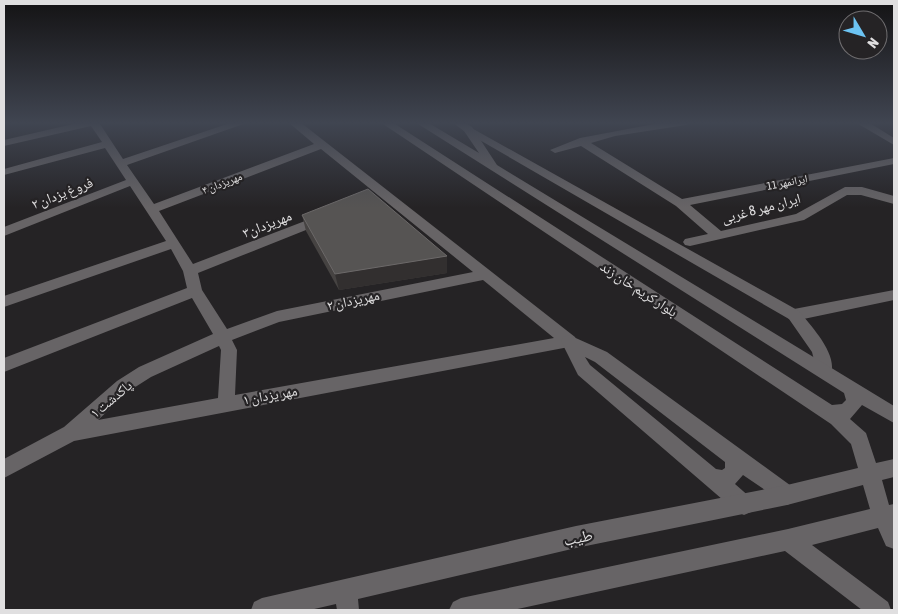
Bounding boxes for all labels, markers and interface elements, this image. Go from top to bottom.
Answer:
north arrow [838,10,888,60]
text: N [864,35,882,51]
street label: مهریزدان ۴ [200,170,244,197]
street label: ایرانمهر 11 [765,172,809,192]
street label: فروغ یزدان ۲ [29,174,96,214]
street label: ایران مهر 8 غربی [720,190,803,227]
street label: مهریزدان۳ [240,207,294,242]
street label: بلوار کریم خان زند [596,258,681,322]
street label: مهریزدان ۲ [325,287,381,314]
street label: پاکدشت ۱ [87,377,136,422]
street label: مهر یزدان ۱ [241,382,299,409]
street label: طیب [562,525,594,549]

